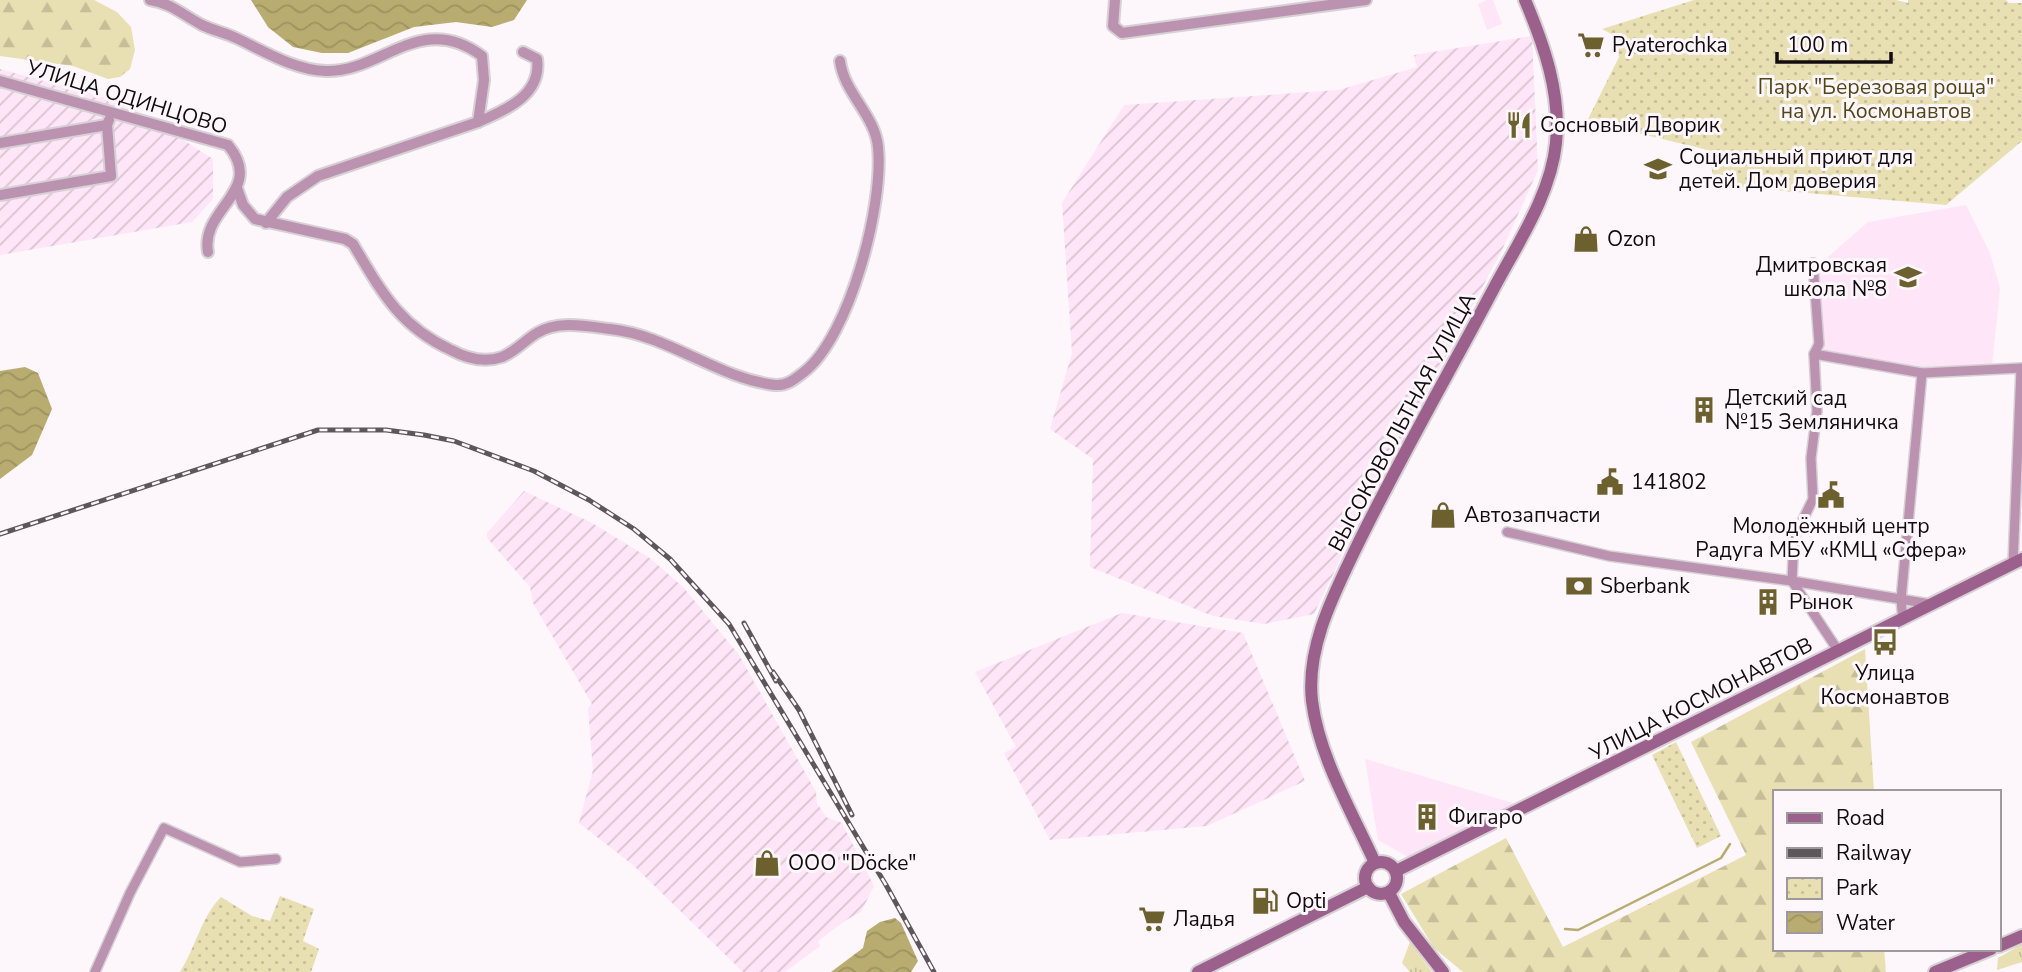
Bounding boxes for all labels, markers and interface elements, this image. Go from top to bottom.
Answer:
scale bar [1777,21,1891,65]
supermarket icon: Pyaterochka [1576,30,1606,60]
place label: Pyaterochka [1612,31,1728,59]
text: 100 m [1787,31,1848,59]
street label: УЛИЦА ОДИНЦОВО [22,53,231,141]
park label: Парк "Березовая роща" на ул. Космонавтов [1758,73,1994,125]
restaurant icon: Сосновый Дворик [1504,110,1534,140]
place label: Сосновый Дворик [1540,111,1721,139]
place label: Социальный приют для детей. Дом доверия [1679,143,1913,195]
school or university icon: Социальный приют для детей. Дом доверия [1643,154,1673,184]
shop icon: Ozon [1571,224,1601,254]
place label: Ozon [1607,225,1656,253]
place label: Дмитровская школа №8 [1756,251,1887,303]
school or university icon: Дмитровская школа №8 [1893,262,1923,292]
street label: ВЫСОКОВОЛЬТНАЯ УЛИЦА [1322,288,1482,556]
place label: Детский сад №15 Земляничка [1725,384,1899,436]
building icon: Детский сад №15 Земляничка [1689,395,1719,425]
public building icon: 141802 [1595,467,1625,497]
place label: 141802 [1631,468,1707,496]
public building icon: Молодёжный центр Радуга МБУ «КМЦ «Сфера» [1816,480,1846,510]
shop icon: Автозапчасти [1428,500,1458,530]
place label: Автозапчасти [1464,501,1601,529]
place label: Молодёжный центр Радуга МБУ «КМЦ «Сфера» [1695,512,1967,564]
bank icon: Sberbank [1564,571,1594,601]
place label: Sberbank [1600,572,1690,600]
building icon: Рынок [1753,587,1783,617]
place label: Рынок [1789,588,1854,616]
bus stop icon: Улица Космонавтов [1870,627,1900,657]
street label: УЛИЦА КОСМОНАВТОВ [1584,630,1817,768]
place label: Улица Космонавтов [1821,659,1949,711]
legend [1773,790,2001,951]
building icon: Фигаро [1412,802,1442,832]
place label: Фигаро [1448,803,1523,831]
text: Road [1836,804,1885,832]
text: Railway [1836,839,1911,867]
shop icon: ООО "Döcke" [752,848,782,878]
place label: ООО "Döcke" [788,849,917,877]
text: Park [1836,874,1878,902]
fuel station icon: Opti [1250,886,1280,916]
place label: Opti [1286,887,1326,915]
supermarket icon: Ладья [1137,904,1167,934]
place label: Ладья [1173,905,1235,933]
text: Water [1836,909,1895,937]

